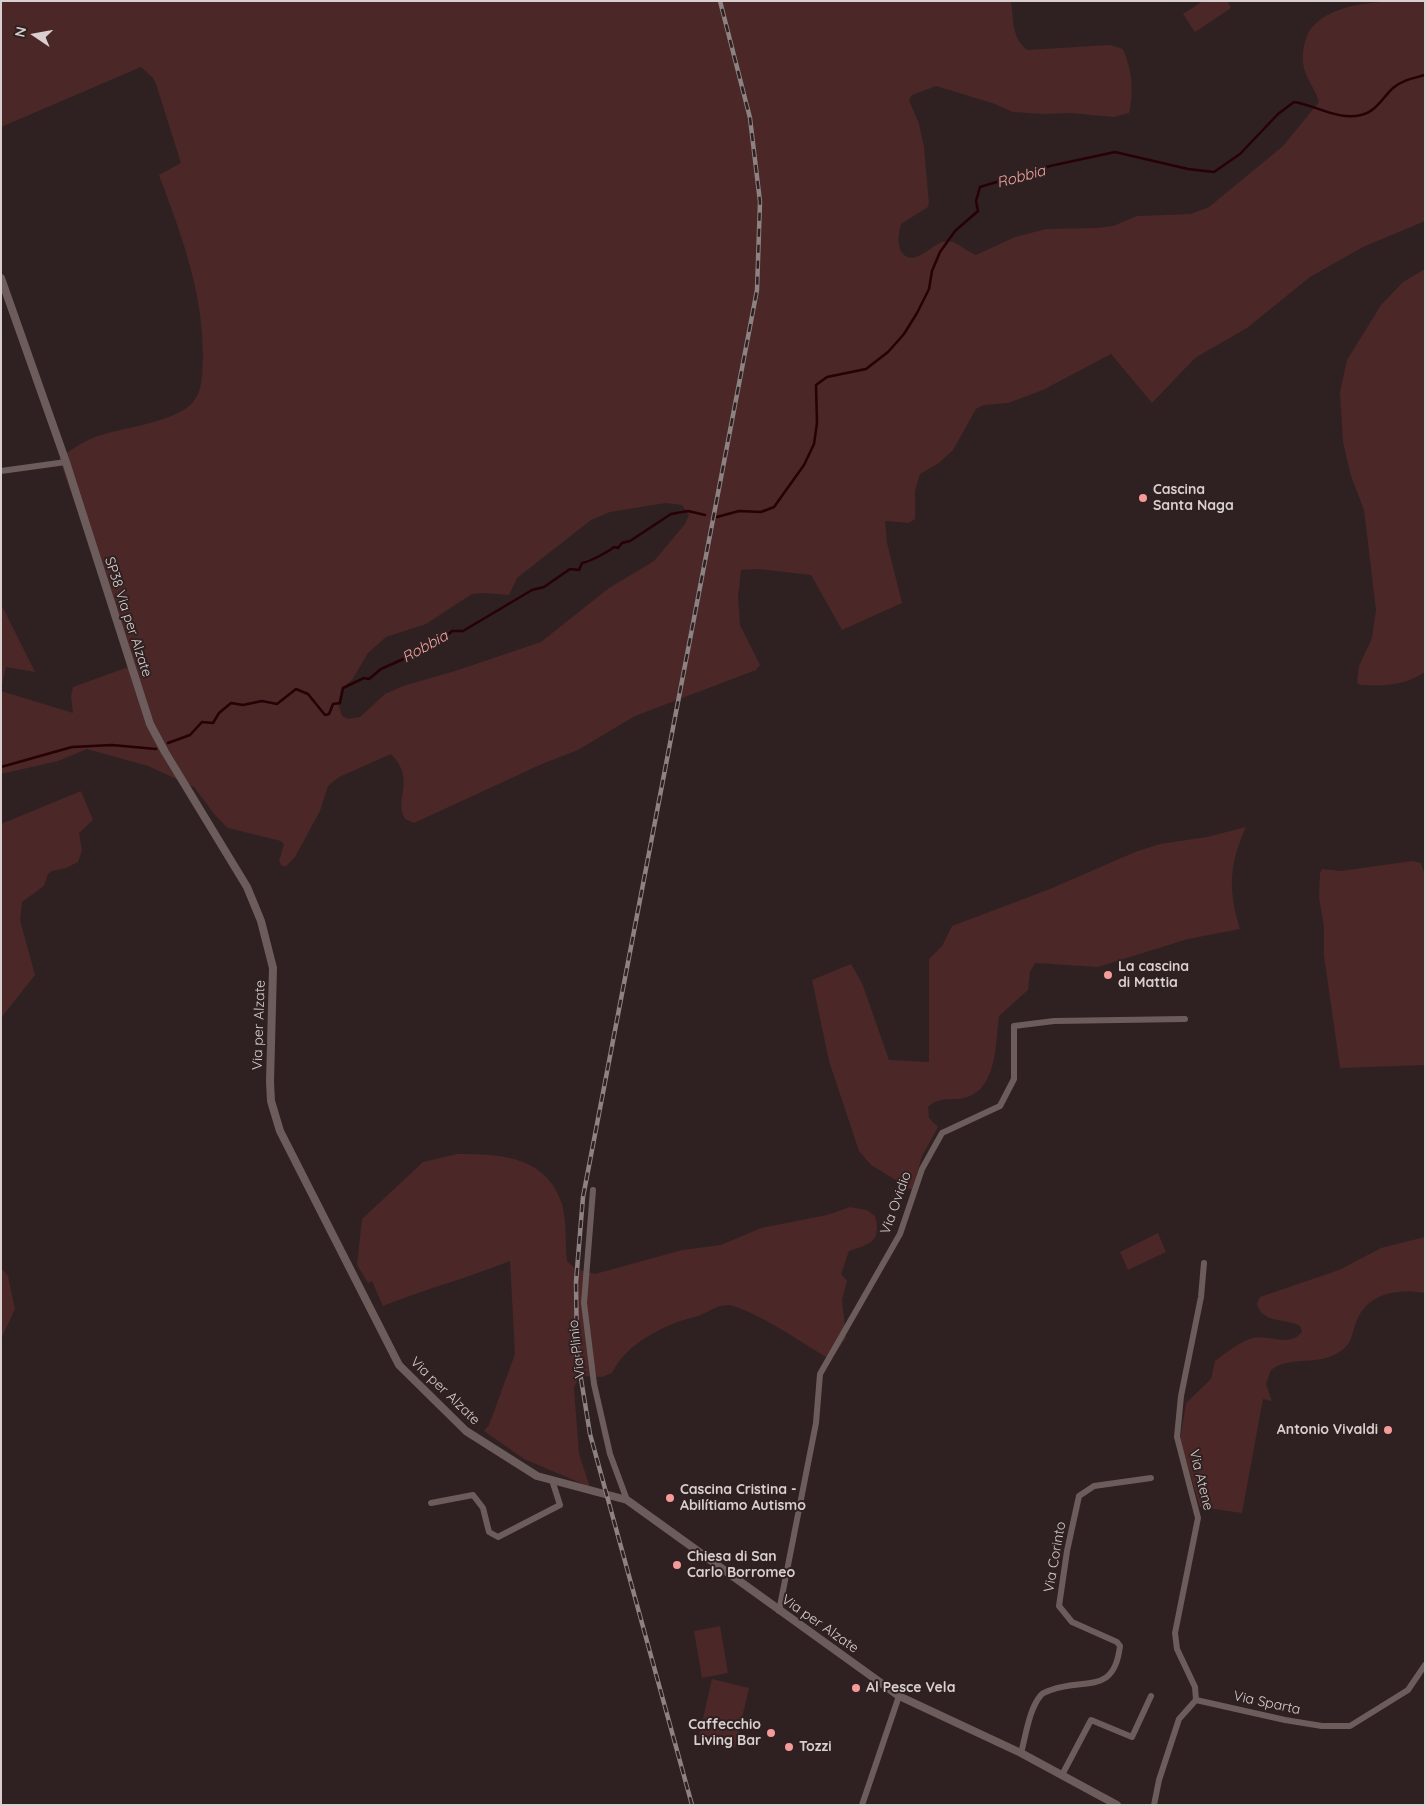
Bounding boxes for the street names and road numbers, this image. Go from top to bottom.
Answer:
street label: SP38 Via per Alzate [101,555,155,679]
street label: Via per Alzate [249,980,269,1070]
street label: Via Ovidio [877,1169,915,1237]
street label: Via Plinio [565,1319,589,1379]
street label: Via per Alzate [407,1354,483,1428]
street label: Via Atene [1185,1448,1217,1512]
street label: Via Corinto [1040,1520,1070,1594]
street label: Via per Alzate [778,1591,862,1657]
street label: Via Sparta [1232,1688,1302,1718]

